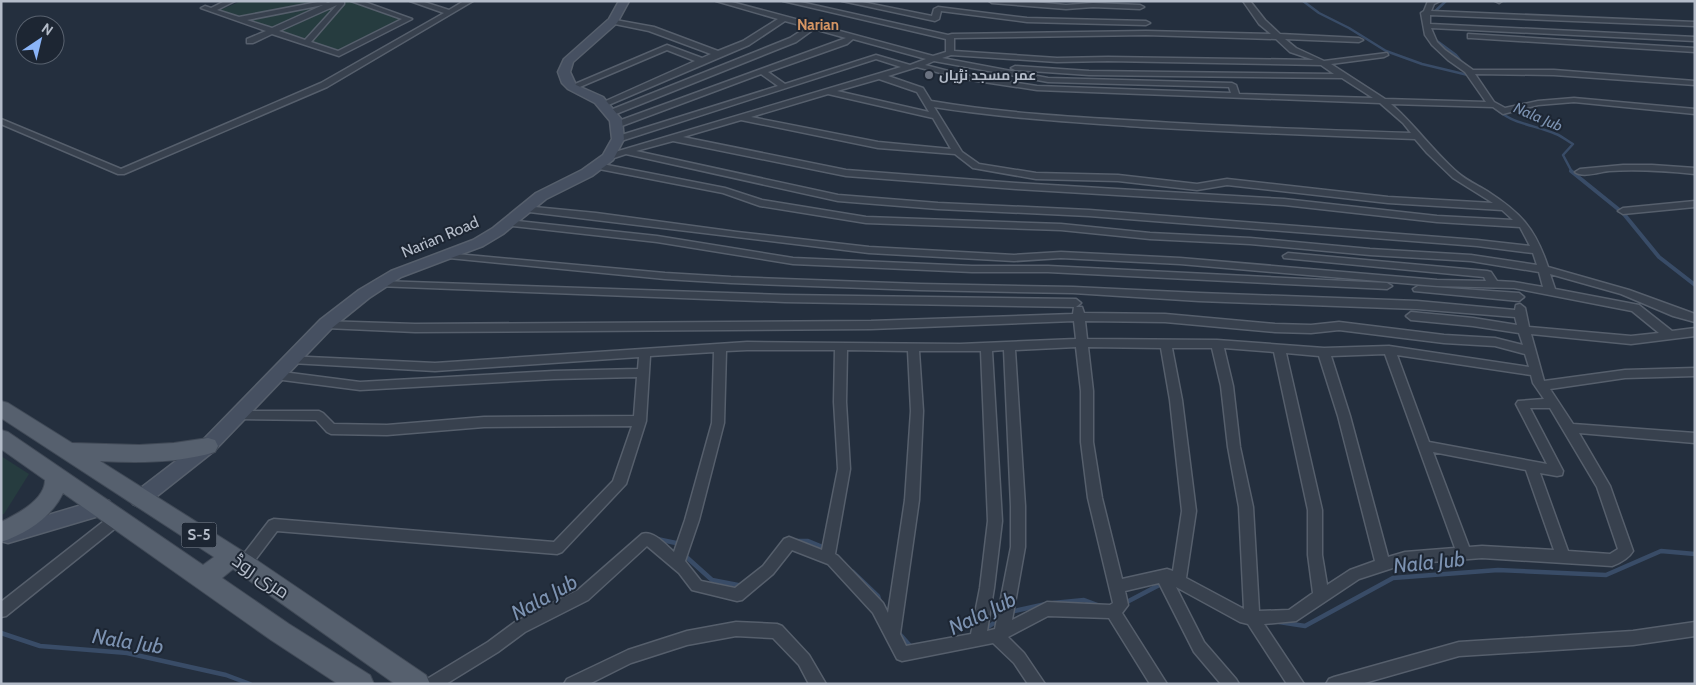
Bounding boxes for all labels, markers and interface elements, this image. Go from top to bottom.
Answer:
north arrow [15,15,65,65]
district label: Narian [797,16,839,34]
text: N [38,19,57,40]
place label: عمر مسجد نڑیاں [939,66,1036,84]
marker: عمر مسجد نڑیاں [923,69,935,81]
water label: Nala Jub [1511,99,1565,135]
street label: Narian Road [398,212,482,262]
road number: S-5 [182,522,216,548]
water label: Nala Jub [1392,546,1466,578]
street label: مری روڈ [228,549,294,603]
water label: Nala Jub [506,569,582,625]
water label: Nala Jub [944,586,1020,640]
water label: Nala Jub [91,623,166,659]

